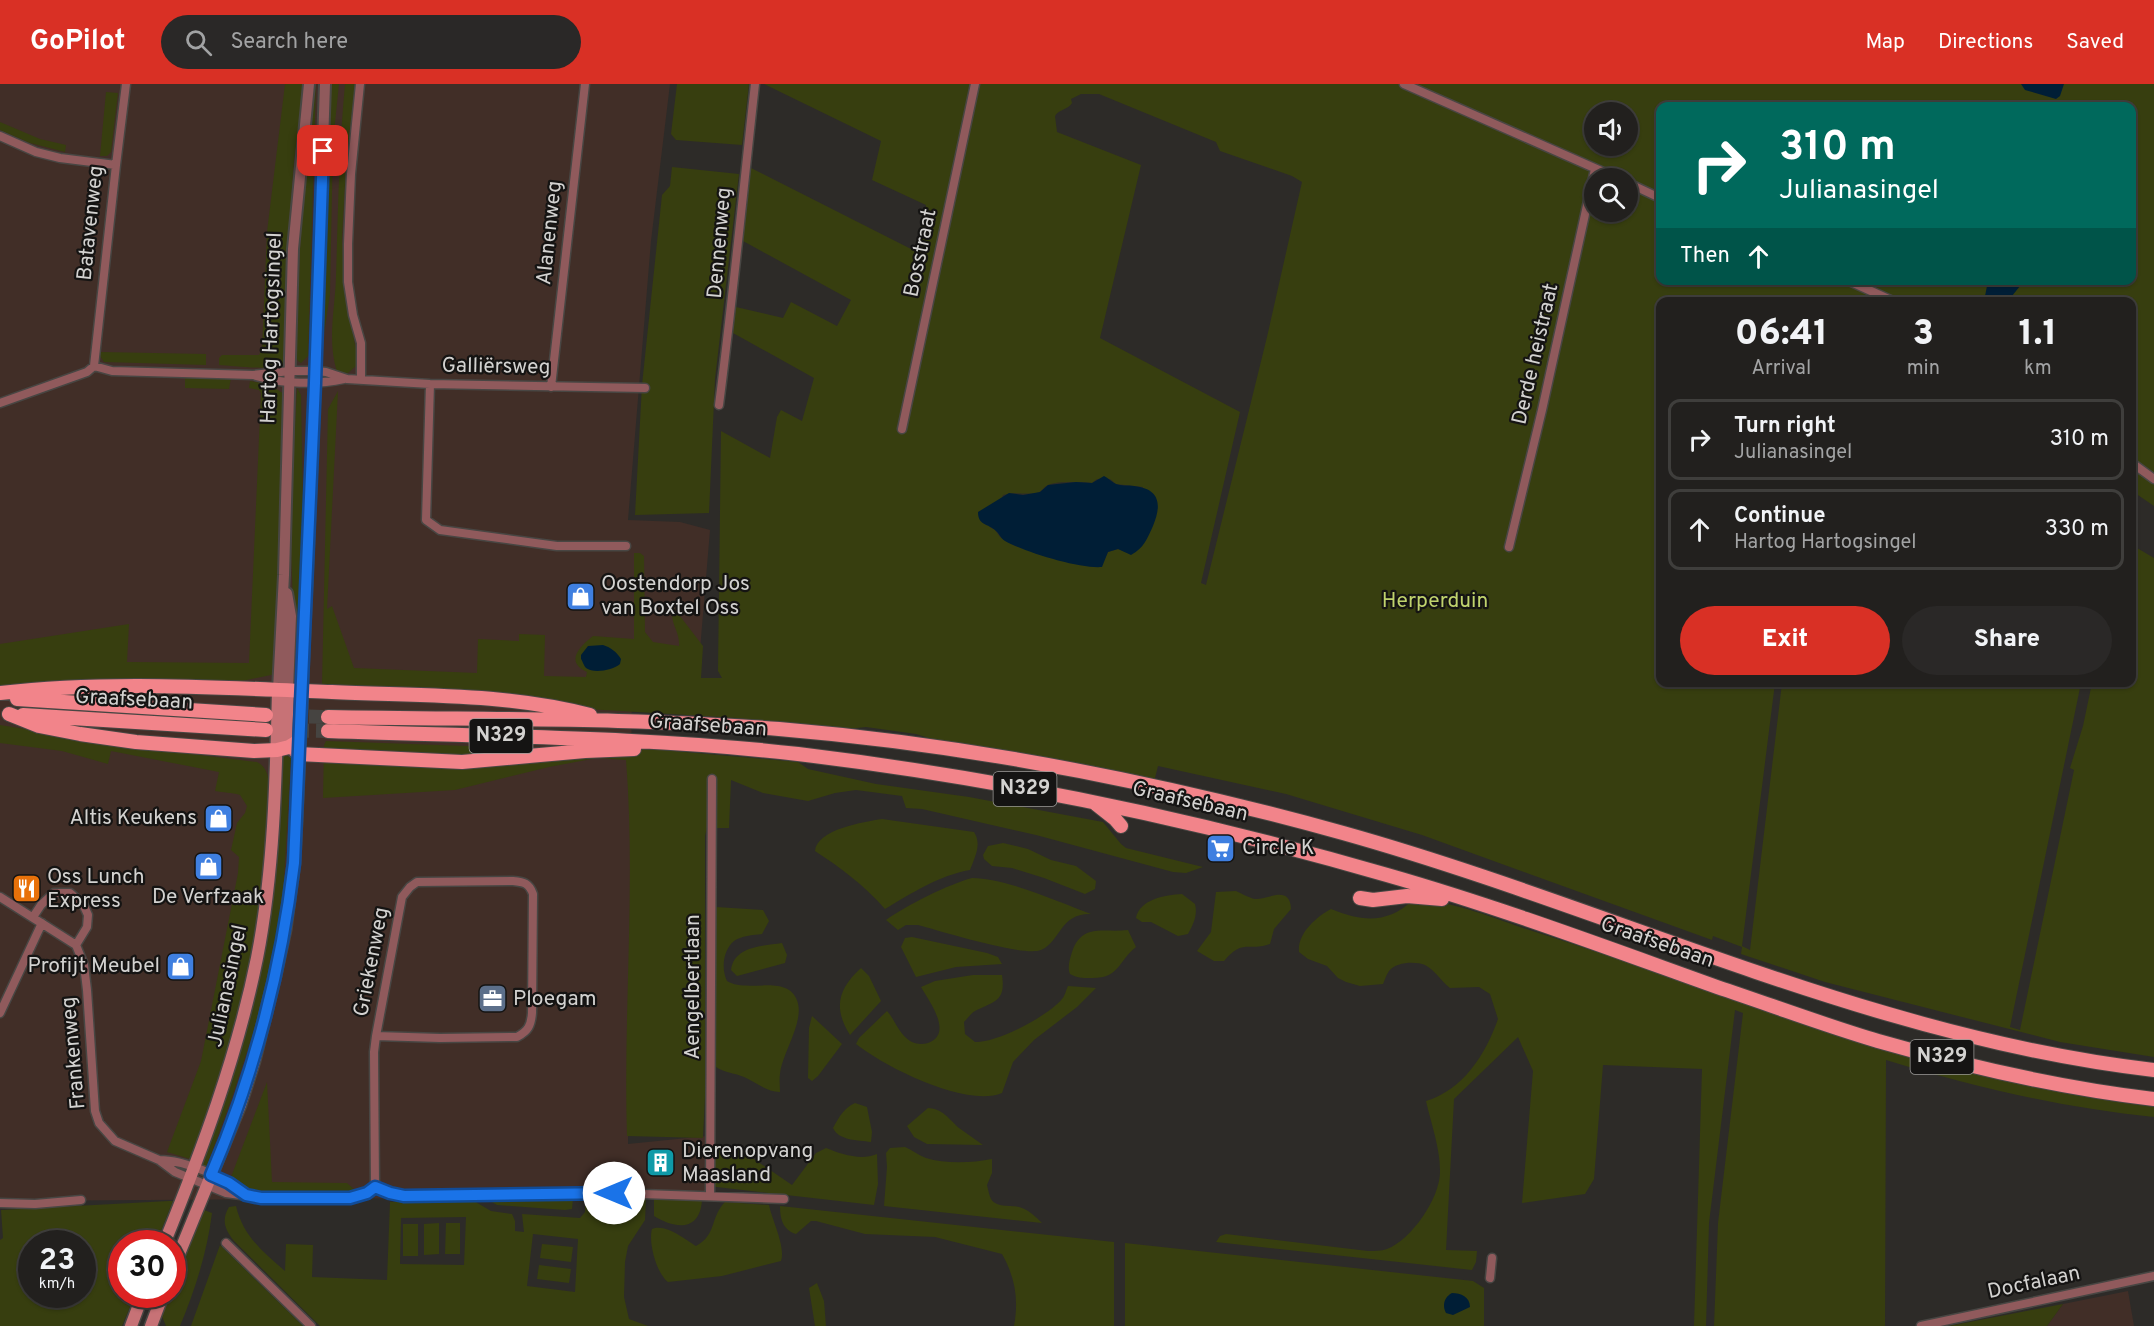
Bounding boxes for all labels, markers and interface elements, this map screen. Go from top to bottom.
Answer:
search box [161,15,581,69]
text: GoPilot [30,24,125,60]
icon: search [182,26,215,59]
text: Search here [230,29,348,56]
text: Map [1865,29,1905,56]
text: Directions [1938,29,2033,56]
text: Saved [2066,29,2124,56]
map controls [1584,102,1638,222]
button: sound [1584,102,1638,156]
text: 310 m [1779,122,1896,175]
pin [297,125,348,176]
icon: right [1680,126,1758,204]
icon: arrive [306,134,339,167]
street label: Batavenweg [72,164,110,282]
button: search [1584,168,1638,222]
text: Julianasingel [1779,174,1939,208]
street label: Alanenweg [531,180,569,286]
street label: Dennenweg [702,186,738,300]
street label: Bosstraat [898,206,944,300]
street label: Hartog Hartogsingel [255,232,289,424]
icon: ahead [1742,240,1775,273]
text: Then [1680,243,1730,270]
street label: Derde heistraat [1507,281,1565,427]
text: 06:41 [1735,312,1828,358]
text: 3 [1912,312,1934,358]
text: 1.1 [2019,312,2057,358]
street label: Galliërsweg [441,353,551,381]
text: Arrival [1752,356,1811,382]
text: min [1907,356,1940,382]
text: km [2024,356,2052,382]
text: Turn right [1734,413,1836,440]
icon: right [1683,423,1716,456]
text: 310 m [2050,426,2109,453]
text: Julianasingel [1734,440,1852,466]
text: Continue [1734,503,1825,530]
icon: ahead [1683,513,1716,546]
text: 330 m [2045,516,2109,543]
text: Hartog Hartogsingel [1734,530,1917,556]
place label: Oostendorp Jos van Boxtel Oss [601,571,750,622]
shop icon: Oostendorp Jos van Boxtel Oss [564,580,596,612]
park label: Herperduin [1382,588,1488,615]
button: Exit [1680,606,1890,675]
button: Share [1902,606,2112,675]
street label: Graafsebaan [74,683,194,717]
street label: Graafsebaan [648,708,768,744]
road number: N329 [470,719,532,753]
road number: N329 [994,772,1056,806]
street label: Graafsebaan [1129,776,1251,828]
shop icon: Altis Keukens [202,802,234,834]
place label: Altis Keukens [69,805,197,832]
supermarket icon: Circle K [1205,832,1237,864]
place label: Circle K [1242,835,1315,862]
shop icon: De Verfzaak [192,850,224,882]
place label: Oss Lunch Express [47,864,145,915]
restaurant icon: Oss Lunch Express [10,873,42,905]
place label: De Verfzaak [152,884,264,911]
street label: Griekenweg [348,905,396,1019]
street label: Graafsebaan [1597,911,1717,975]
street label: Aengelbertlaan [680,914,707,1060]
street label: Julianasingel [202,922,254,1050]
shop icon: Profijt Meubel [165,950,197,982]
place label: Profijt Meubel [27,953,160,980]
office icon: Ploegam [476,983,508,1015]
place label: Ploegam [513,986,597,1013]
street label: Frankenweg [56,995,92,1111]
road number: N329 [1910,1040,1974,1074]
place label: Dierenopvang Maasland [682,1138,813,1189]
building icon: Dierenopvang Maasland [645,1147,677,1179]
position arrow [582,1161,646,1225]
speed limit sign: 30 [108,1230,186,1308]
text: 23 [39,1243,75,1280]
street label: Docfalaan [1985,1260,2083,1306]
text: km/h [39,1275,75,1294]

